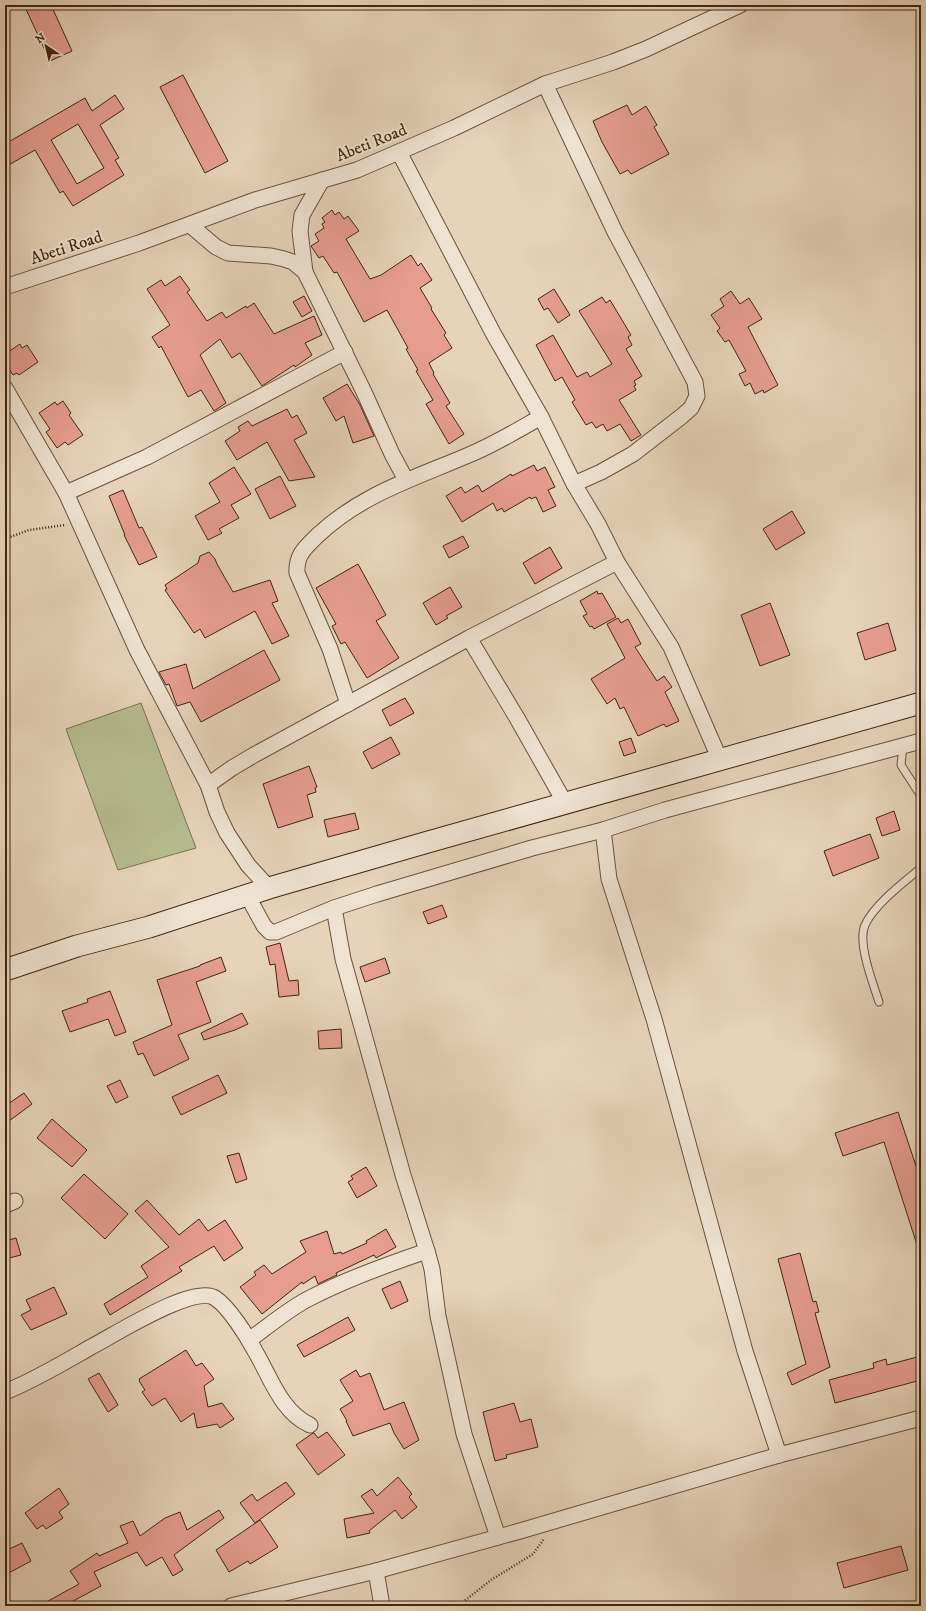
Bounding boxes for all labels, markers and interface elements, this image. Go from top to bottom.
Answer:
north arrow [26,26,66,66]
text: N [33,30,49,47]
street label: Abeti Road [333,119,411,167]
street label: Abeti Road [27,226,106,270]

